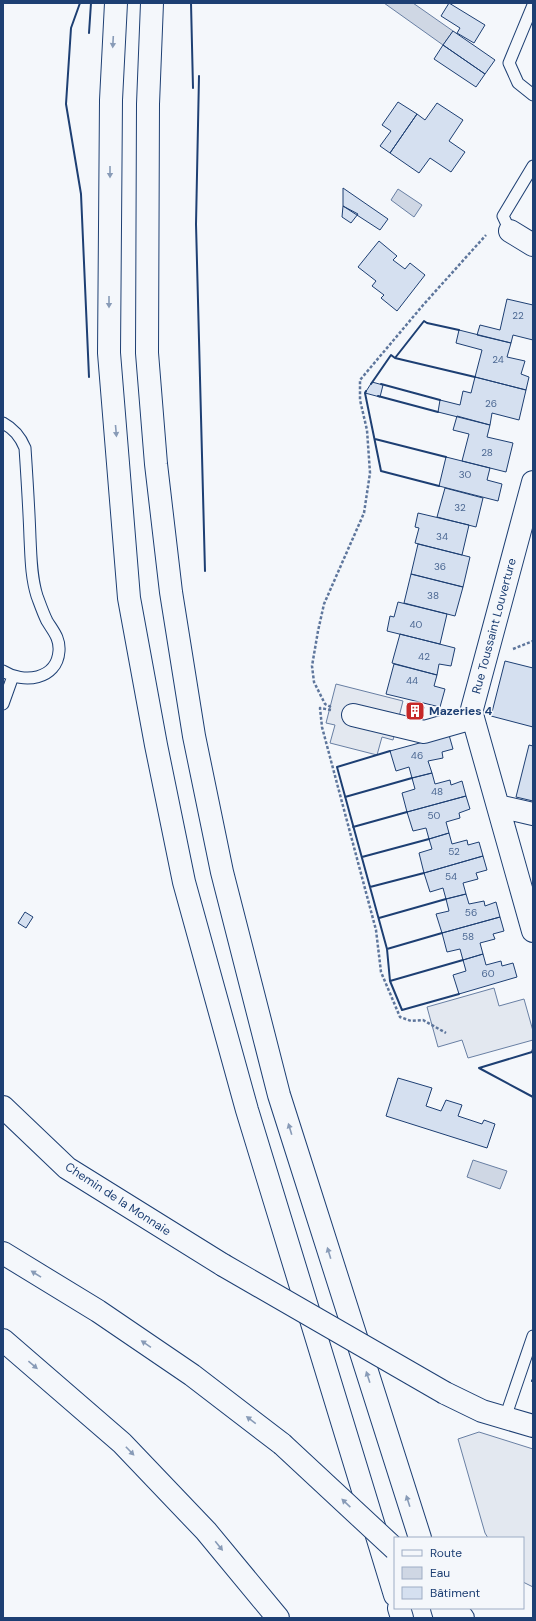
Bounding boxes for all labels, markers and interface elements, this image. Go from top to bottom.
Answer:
one-way arrow [110,36,117,48]
one-way arrow [107,166,113,179]
one-way arrow [106,296,112,309]
house number: 22 [512,309,524,322]
house number: 24 [492,353,504,366]
house number: 26 [485,397,497,410]
one-way arrow [113,425,119,438]
house number: 28 [481,446,493,459]
house number: 30 [459,468,472,481]
house number: 32 [454,501,466,514]
house number: 34 [436,530,448,543]
street label: Rue Toussaint Louverture [468,556,520,696]
house number: 36 [434,560,446,573]
house number: 38 [427,589,439,602]
house number: 40 [410,618,423,631]
house number: 42 [418,650,430,663]
house number: 44 [406,674,418,687]
building icon: Mazeries 4 [404,700,426,722]
place label: Mazeries 4 [429,703,492,719]
house number: 46 [411,749,423,762]
house number: 48 [431,785,443,798]
house number: 50 [428,809,441,822]
house number: 52 [448,845,460,858]
house number: 54 [445,870,457,883]
house number: 56 [465,906,477,919]
house number: 58 [462,930,474,943]
house number: 60 [481,967,495,980]
one-way arrow [287,1123,293,1135]
street label: Chemin de la Monnaie [62,1159,174,1239]
one-way arrow [326,1247,332,1259]
one-way arrow [30,1270,42,1277]
one-way arrow [140,1340,151,1348]
one-way arrow [28,1360,38,1369]
one-way arrow [365,1371,371,1383]
one-way arrow [245,1416,256,1424]
one-way arrow [125,1446,135,1456]
one-way arrow [405,1495,411,1507]
one-way arrow [341,1498,351,1508]
legend [394,1537,524,1609]
one-way arrow [214,1541,223,1552]
text: Route [430,1545,462,1561]
text: Eau [430,1565,450,1581]
text: Bâtiment [430,1585,481,1601]

